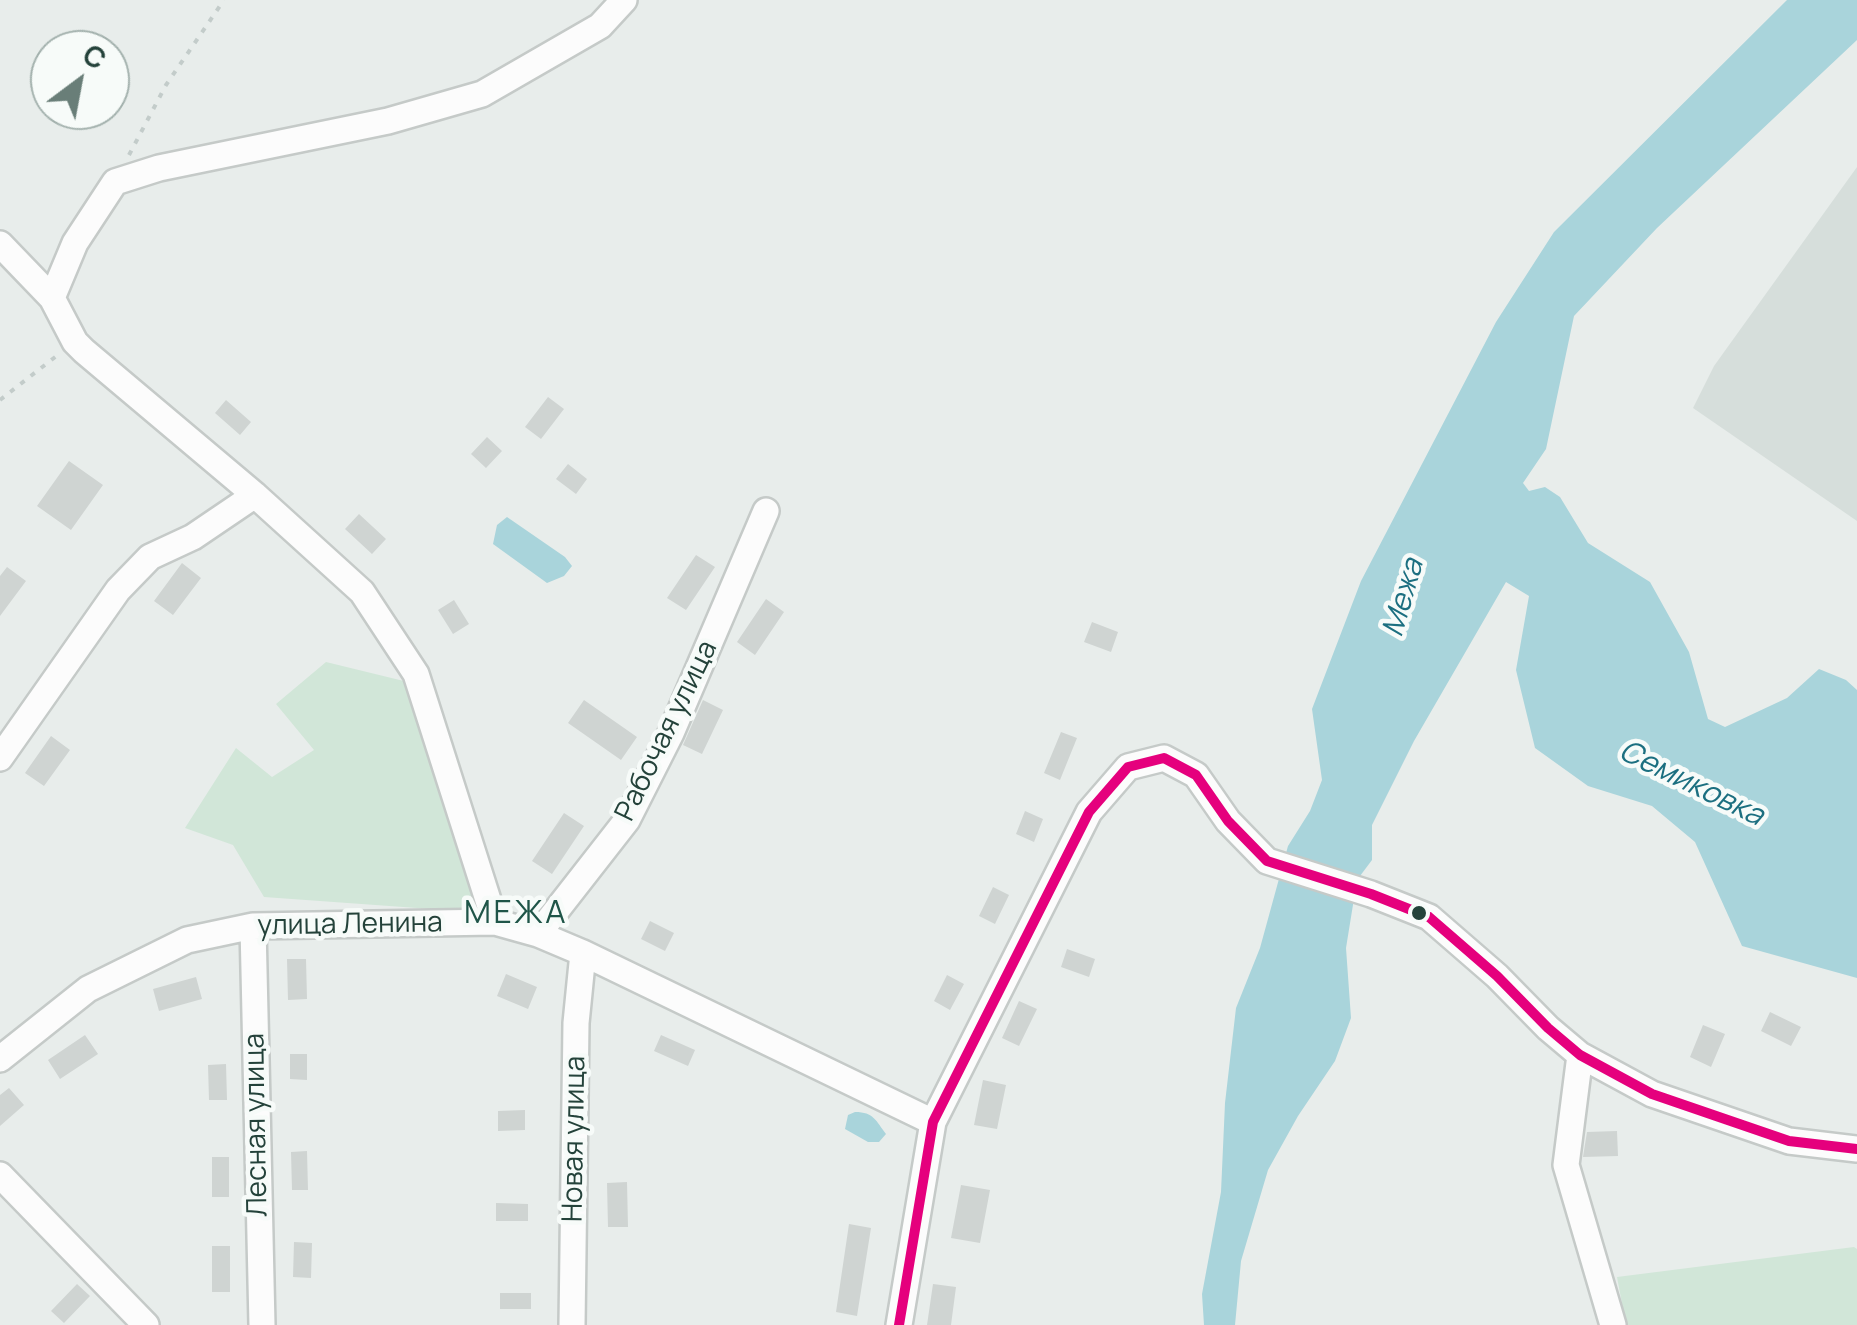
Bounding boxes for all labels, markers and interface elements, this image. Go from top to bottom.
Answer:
north arrow [30,30,130,130]
text: С [76,35,114,78]
water label: Межа [1376,555,1432,641]
street label: Рабочая улица [609,635,725,827]
water label: Семиковка [1613,734,1769,834]
district label: МЕЖА [464,895,568,933]
unlabelled marker [1409,903,1429,923]
street label: улица Ленина [257,907,443,943]
street label: Лесная улица [239,1033,275,1217]
street label: Новая улица [557,1055,593,1223]

